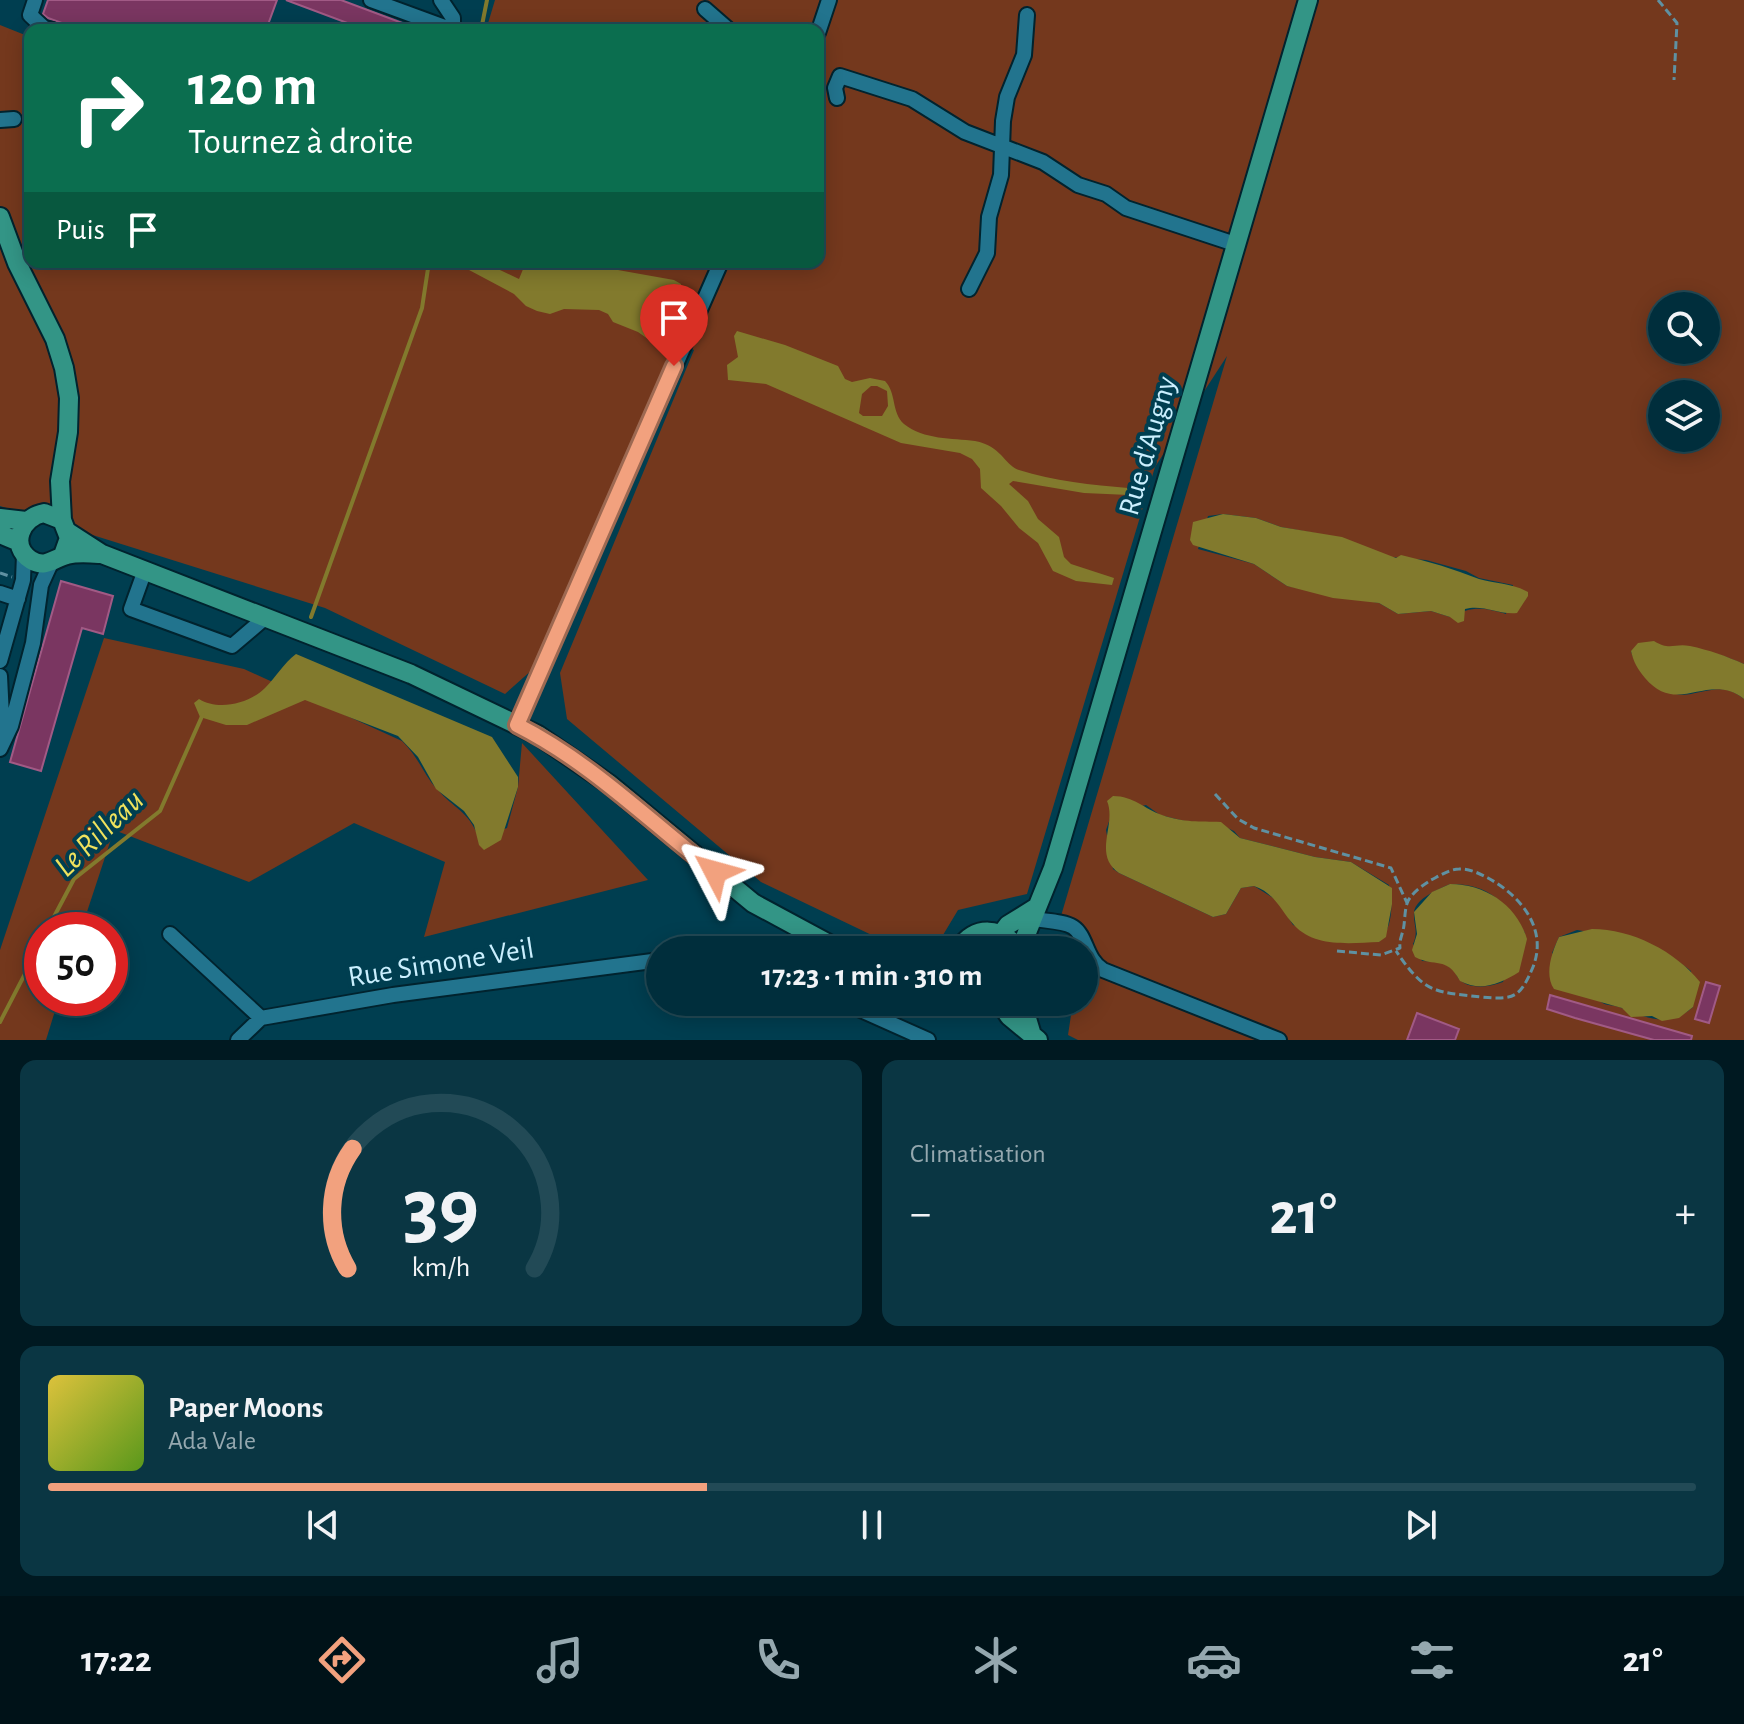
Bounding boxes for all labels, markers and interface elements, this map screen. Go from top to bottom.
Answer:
icon: right [56,56,160,160]
text: 120 m [188,59,317,115]
text: Tournez à droite [188,124,413,160]
icon: arrive [121,208,165,252]
text: Puis [56,215,105,245]
pin [640,284,708,366]
map controls [1648,292,1720,452]
button: search [1648,292,1720,364]
icon: arrive [652,296,696,340]
street label: Rue d'Augny [1114,373,1182,519]
button: layers [1648,380,1720,452]
water label: Le Rilleau [48,783,150,883]
position arrow [673,830,757,914]
speed limit sign: 50 [24,912,128,1016]
street label: Rue Simone Veil [346,933,536,993]
text: 17:23 · 1 min · 310 m [762,961,982,991]
text: Climatisation [910,1141,1046,1167]
text: 39 [403,1168,479,1252]
text: 21° [1269,1185,1337,1245]
text: − [910,1192,931,1236]
text: + [1675,1192,1696,1236]
text: km/h [412,1253,470,1282]
text: Paper Moons [168,1393,323,1423]
text: Ada Vale [168,1428,256,1454]
icon: previous [301,1503,345,1547]
icon: pause [850,1503,894,1547]
icon: next [1399,1503,1443,1547]
icon: directions [314,1632,370,1688]
icon: music [532,1632,588,1688]
icon: phone [750,1632,806,1688]
icon: climate [968,1632,1024,1688]
icon: car [1186,1632,1242,1688]
icon: filters [1404,1632,1460,1688]
text: 17:22 [81,1642,152,1678]
text: 21° [1622,1642,1663,1678]

